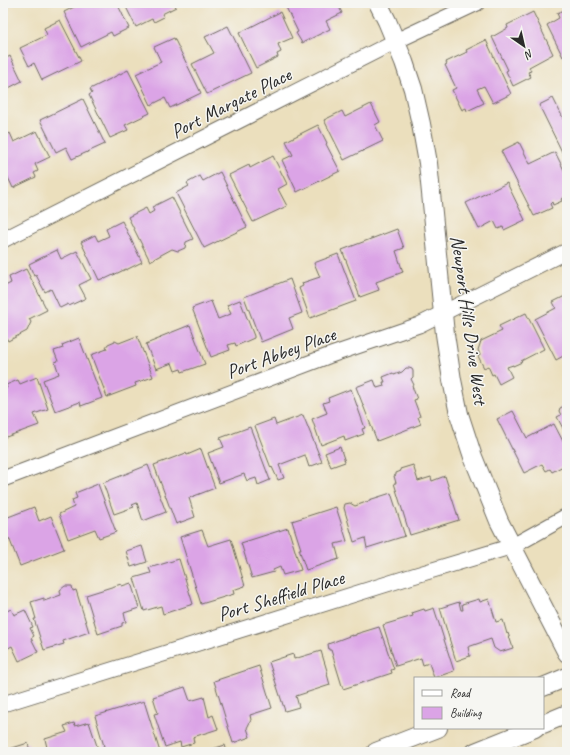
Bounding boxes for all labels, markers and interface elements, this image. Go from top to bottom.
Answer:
north arrow [504,26,544,66]
text: N [521,47,536,63]
street label: Port Margate Place [167,61,297,144]
street label: Newport Hills Drive West [445,234,494,409]
street label: Port Abbey Place [223,321,340,384]
street label: Port Sheffield Place [215,565,348,627]
legend [414,677,544,729]
text: Road [450,685,472,701]
text: Building [450,705,482,721]

